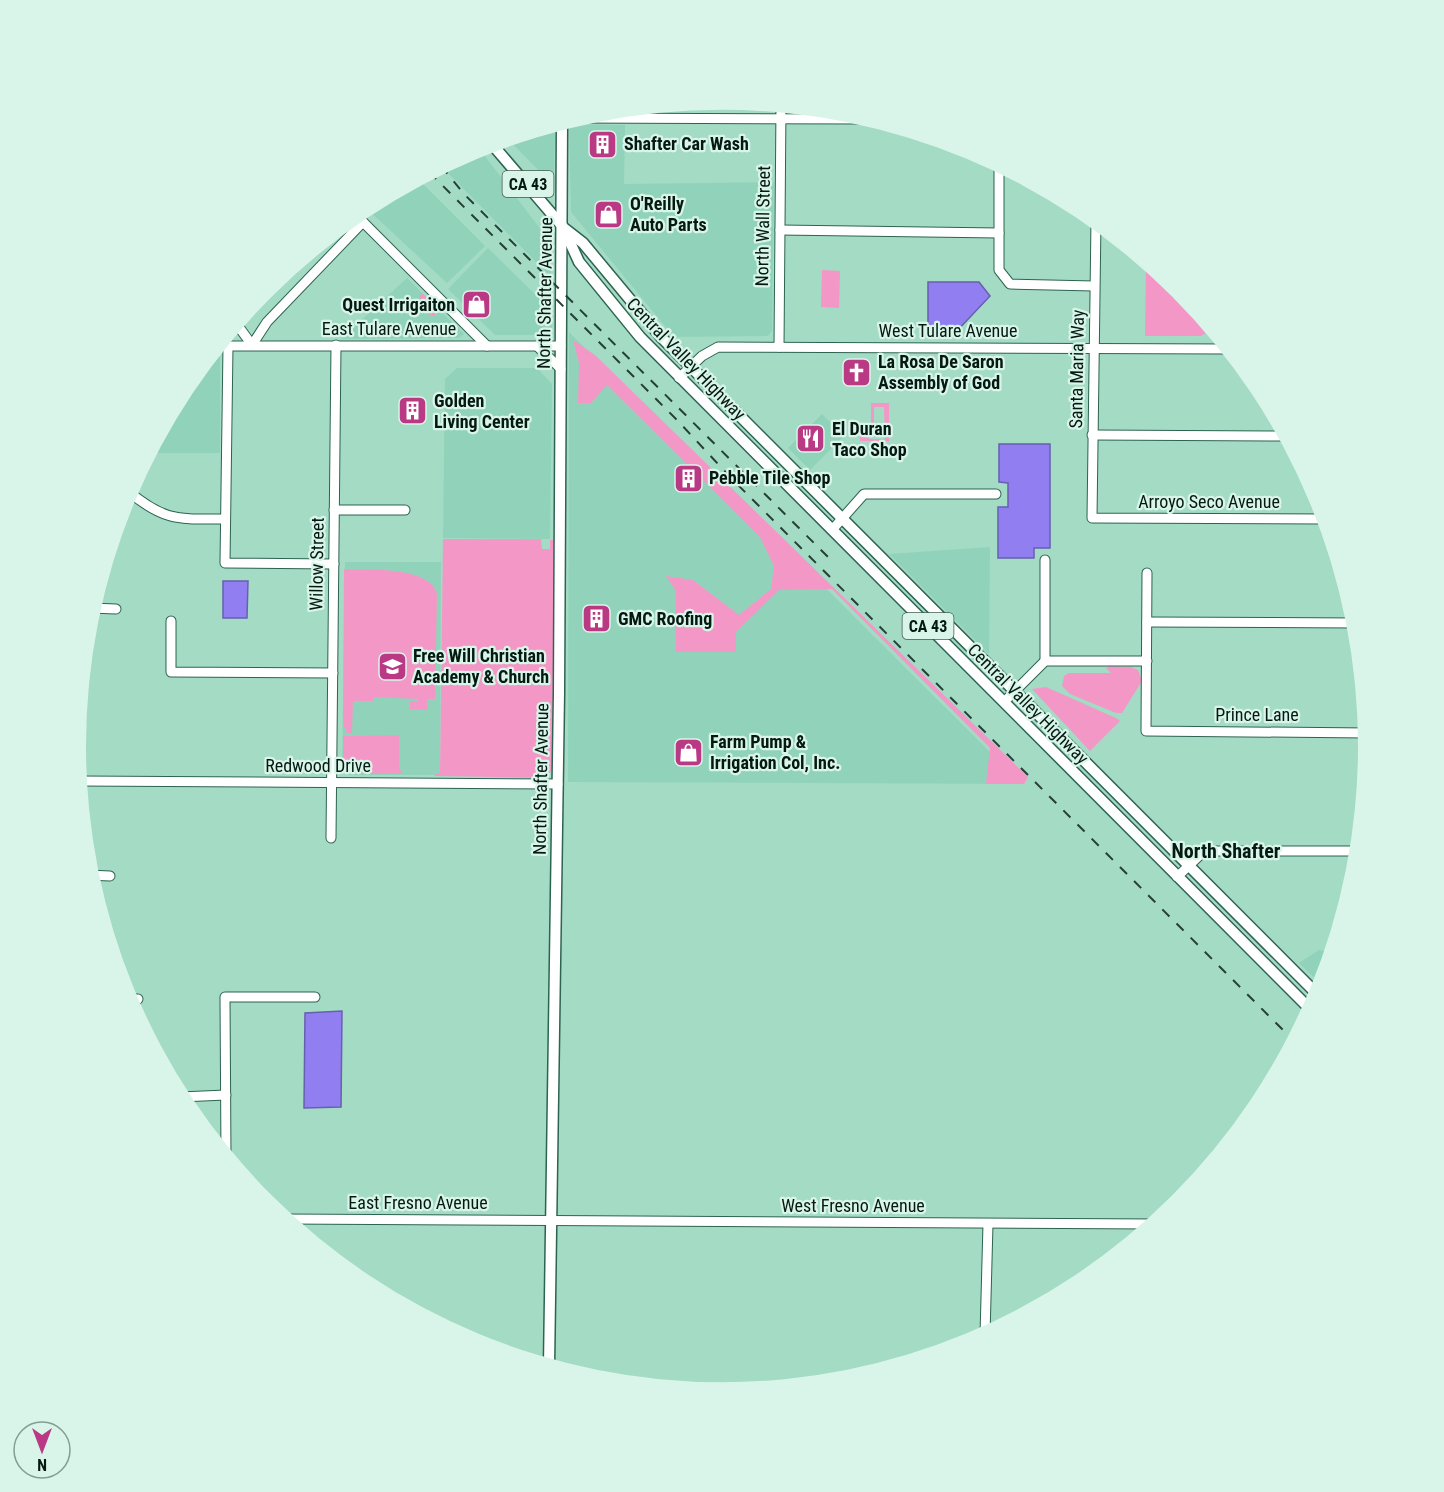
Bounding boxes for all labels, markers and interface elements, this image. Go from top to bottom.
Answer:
building icon: Shafter Car Wash [587,128,619,160]
place label: Shafter Car Wash [624,133,749,154]
street label: North Wall Street [751,165,774,287]
road number: CA 43 [502,171,554,197]
place label: O'Reilly Auto Parts [630,193,707,235]
shop icon: O'Reilly Auto Parts [593,198,625,230]
street label: North Shafter Avenue [533,217,556,369]
shop icon: Quest Irrigaiton [460,289,492,321]
street label: Central Valley Highway [623,293,750,424]
place label: Quest Irrigaiton [342,294,455,315]
street label: Santa Maria Way [1065,309,1088,429]
street label: East Tulare Avenue [322,318,456,339]
street label: West Tulare Avenue [879,320,1017,341]
place label: La Rosa De Saron Assembly of God [878,351,1004,393]
church icon: La Rosa De Saron Assembly of God [841,356,873,388]
place label: Golden Living Center [434,390,530,432]
building icon: Golden Living Center [397,395,429,427]
place label: El Duran Taco Shop [832,418,907,460]
restaurant icon: El Duran Taco Shop [795,423,827,455]
building icon: Pebble Tile Shop [672,462,704,494]
place label: Pebble Tile Shop [709,467,830,488]
street label: Arroyo Seco Avenue [1138,491,1280,512]
street label: Willow Street [305,517,328,611]
building icon: GMC Roofing [581,603,613,635]
place label: GMC Roofing [618,608,712,629]
road number: CA 43 [902,613,954,639]
street label: Central Valley Highway [964,639,1093,769]
place label: Free Will Christian Academy & Church [413,645,549,687]
school or university icon: Free Will Christian Academy & Church [376,650,408,682]
street label: North Shafter Avenue [529,703,552,855]
street label: Prince Lane [1215,704,1299,725]
place label: Farm Pump & Irrigation Col, Inc. [710,731,840,773]
shop icon: Farm Pump & Irrigation Col, Inc. [673,736,705,768]
street label: Redwood Drive [265,755,371,776]
district label: North Shafter [1172,839,1281,863]
street label: East Fresno Avenue [348,1192,488,1213]
street label: West Fresno Avenue [781,1195,925,1216]
north arrow [12,1420,72,1480]
text: N [37,1455,47,1474]

